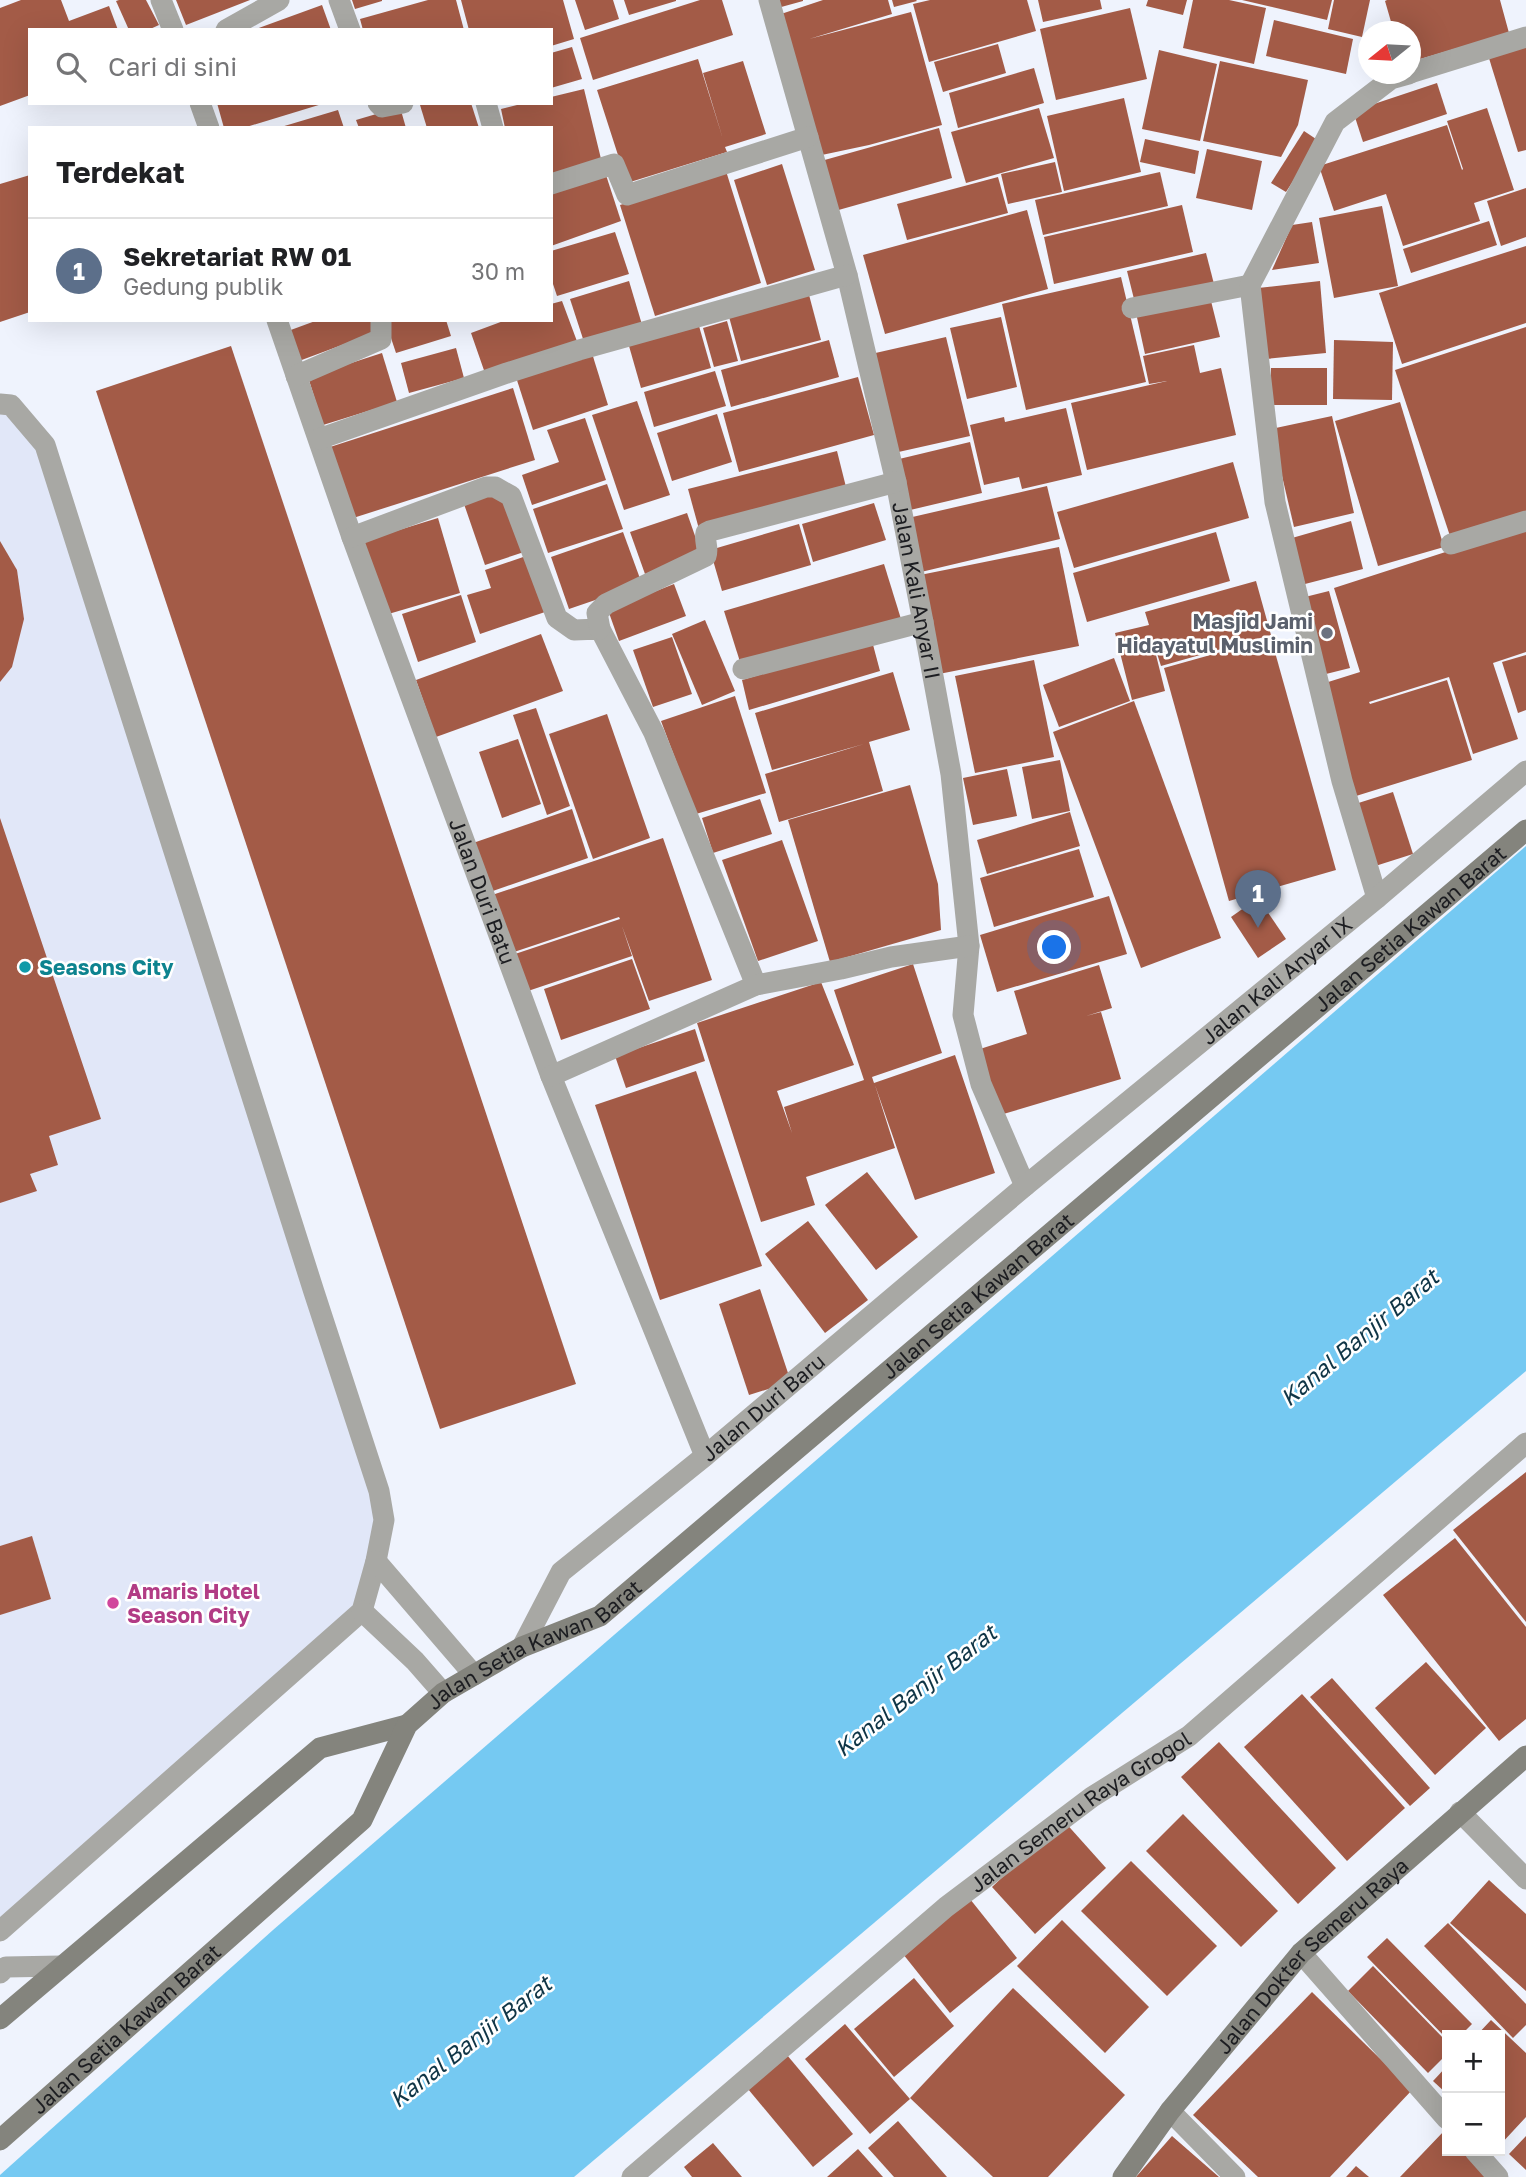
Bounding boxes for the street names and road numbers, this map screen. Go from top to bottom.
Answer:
street label: Jalan Kali Anyar II [887,499,946,681]
street label: Jalan Duri Batu [444,814,522,968]
street label: Jalan Setia Kawan Barat [1308,840,1511,1017]
street label: Jalan Kali Anyar IX [1196,911,1357,1050]
street label: Jalan Setia Kawan Barat [876,1207,1079,1384]
street label: Jalan Duri Baru [696,1348,830,1467]
street label: Jalan Setia Kawan Barat [421,1574,647,1715]
street label: Jalan Semeru Raya Grogol [964,1725,1196,1898]
street label: Jalan Dokter Semeru Raya [1210,1852,1414,2059]
street label: Jalan Setia Kawan Barat [26,1938,226,2119]

